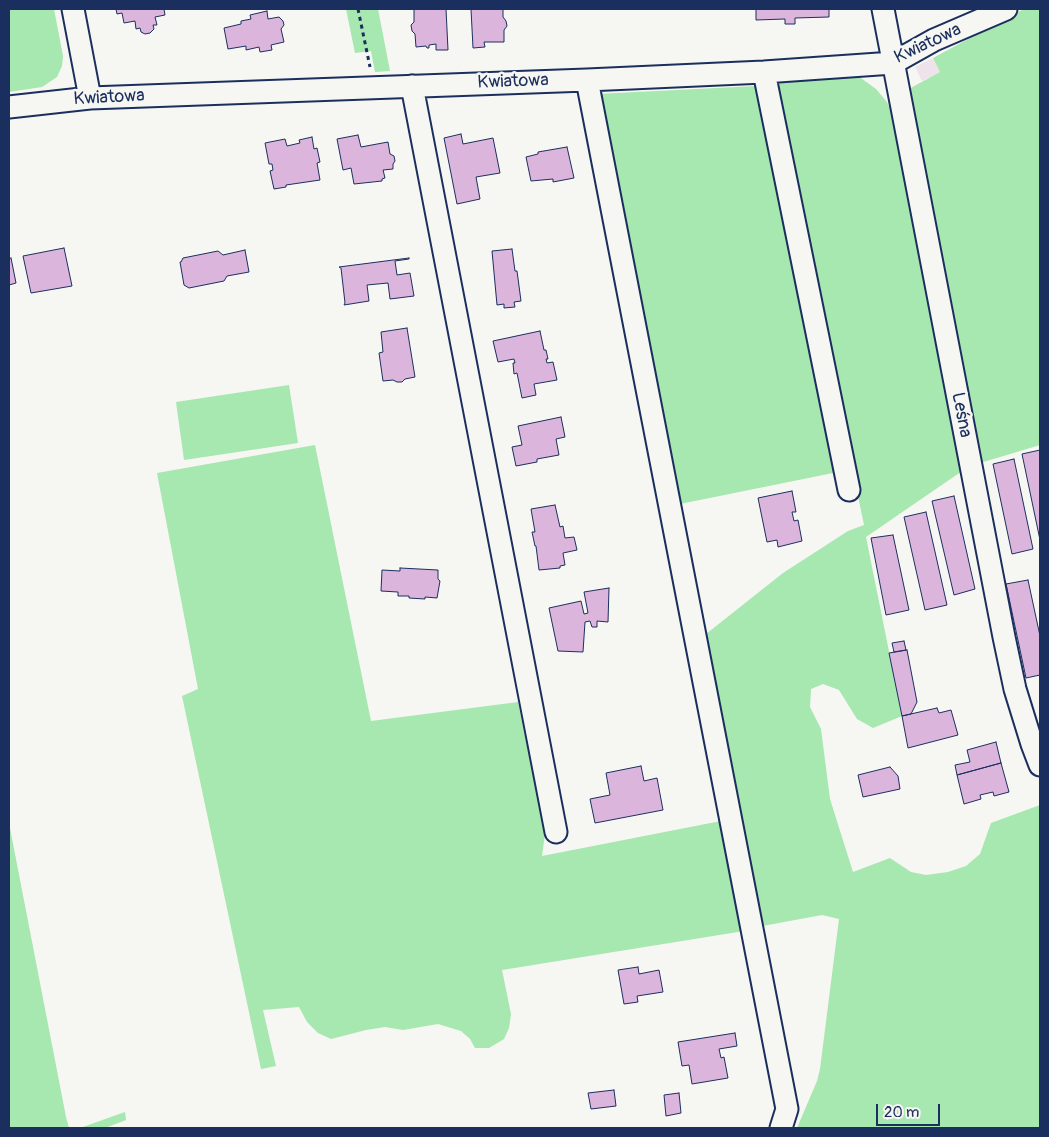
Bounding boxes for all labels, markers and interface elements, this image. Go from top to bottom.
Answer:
street label: Kwiatowa [891,19,965,69]
street label: Kwiatowa [477,70,549,94]
street label: Kwiatowa [73,85,145,111]
street label: Leśna [946,391,976,439]
scale bar [879,1094,943,1126]
text: 20 m [884,1103,919,1122]

